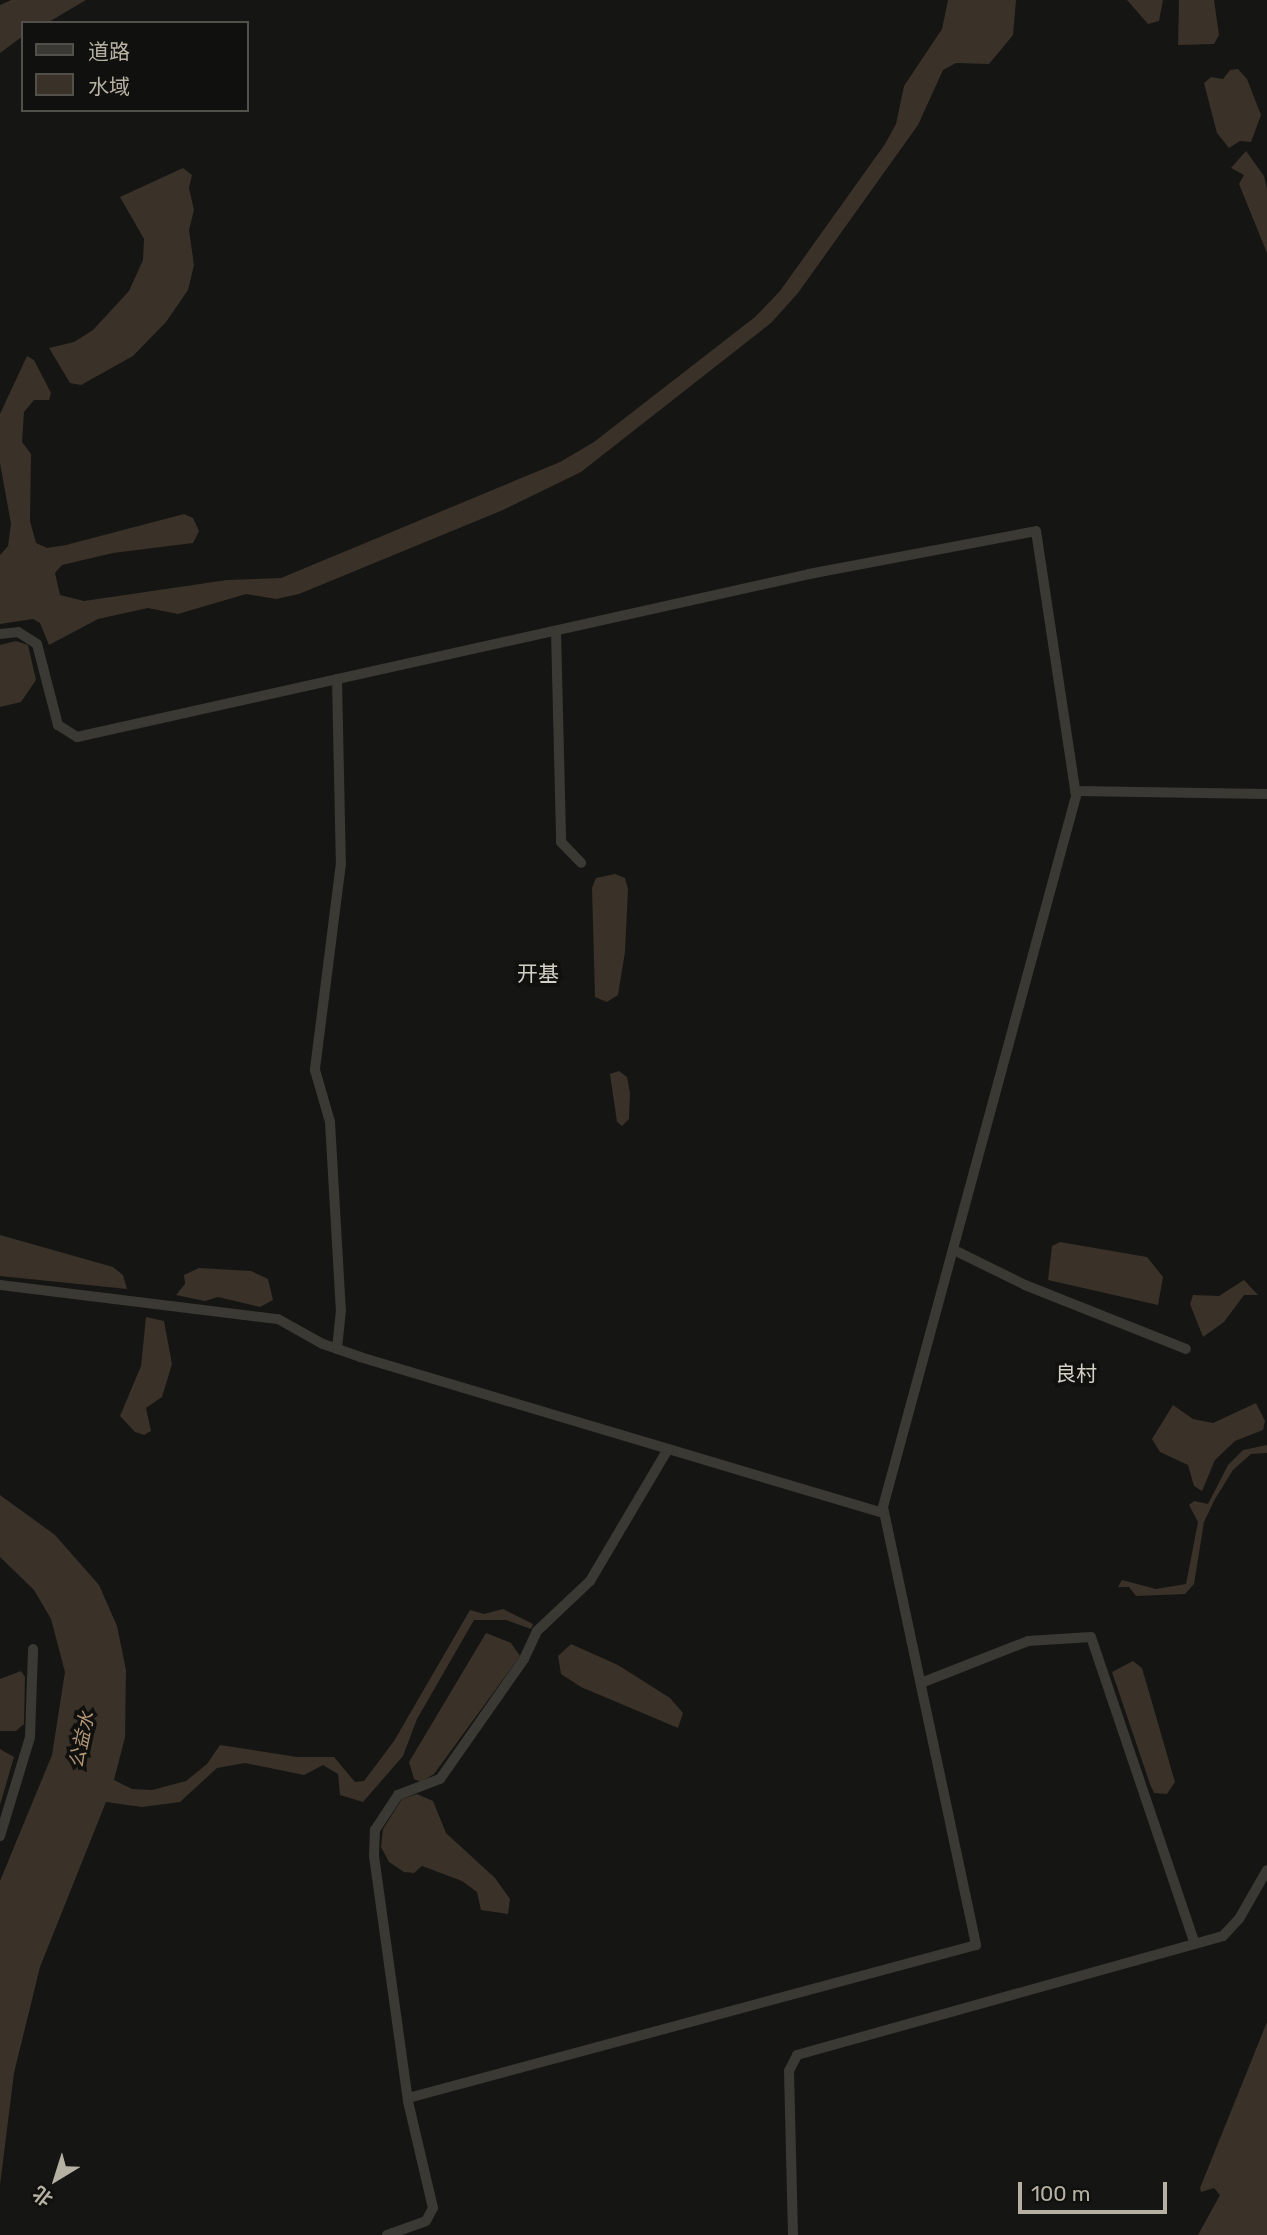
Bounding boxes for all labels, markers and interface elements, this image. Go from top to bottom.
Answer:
legend [21,21,248,112]
text: 道路 [88,39,130,64]
text: 水域 [88,74,130,99]
district label: 开基 [517,961,559,987]
district label: 良村 [1055,1361,1097,1387]
water label: 公益水 [65,1710,99,1770]
north arrow [21,2144,91,2214]
scale bar [1022,2168,1171,2212]
text: 北 [28,2181,57,2211]
text: 100 m [1031,2181,1090,2206]

